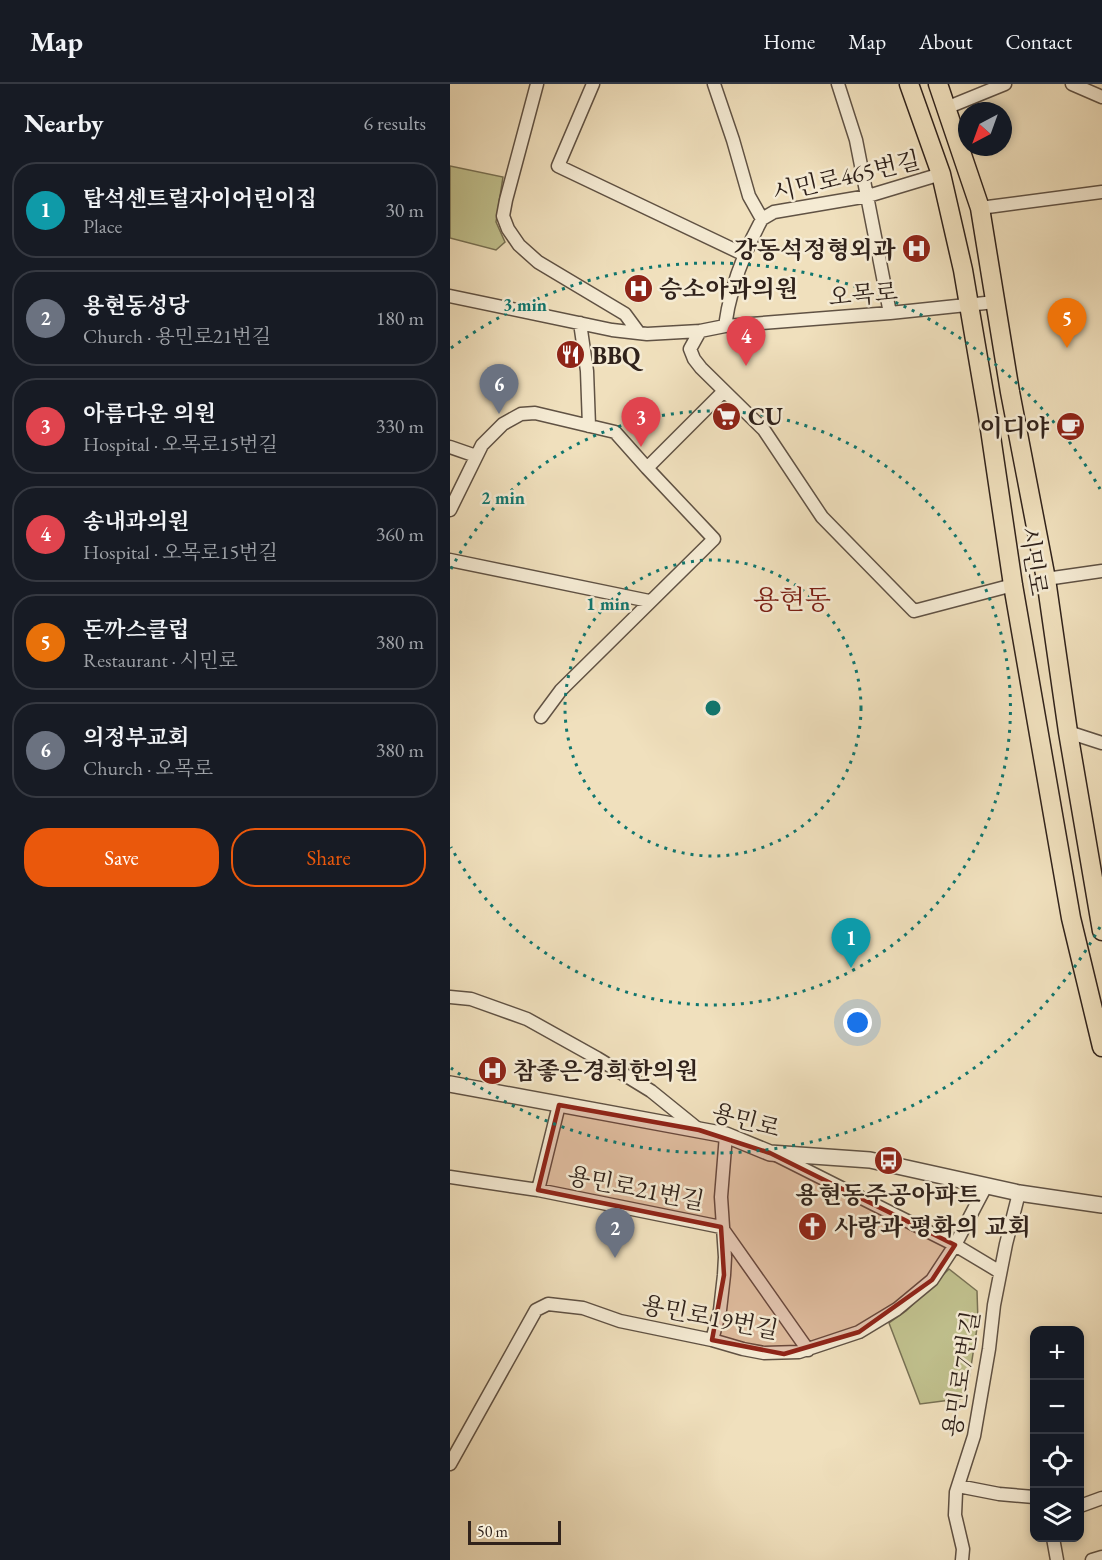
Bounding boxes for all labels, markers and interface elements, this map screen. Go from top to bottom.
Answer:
text: Map [30,23,83,59]
text: Home [763,28,815,55]
text: Map [848,28,886,55]
text: About [919,28,972,55]
text: Contact [1005,28,1072,55]
north arrow [958,102,1012,156]
text: Nearby [24,106,104,140]
text: 6 results [363,110,426,136]
street label: 시민로465번길 [769,144,923,208]
text: 탑석센트럴자이어린이집 [83,184,317,213]
text: 1 [40,197,51,223]
text: 30 m [385,197,424,223]
text: Place [83,213,122,239]
hospital icon: 강동석정형외과 [901,233,933,265]
place label: 강동석정형외과 [734,234,896,265]
hospital icon: 승소아과의원 [622,272,654,304]
place label: 승소아과의원 [659,273,798,304]
street label: 오목로 [827,276,899,312]
text: 용현동성당 [83,291,189,320]
text: 3 min [503,293,547,316]
pin: 5 [1048,298,1086,348]
text: 2 [40,305,51,331]
text: 180 m [376,305,424,331]
pin: 4 [726,316,766,366]
text: Church · 용민로21번길 [83,323,271,349]
restaurant icon: BBQ [555,339,587,371]
place label: BBQ [592,340,644,371]
pin: 6 [479,364,518,414]
pin: 3 [622,398,660,447]
text: 아름다운 의원 [83,399,216,428]
supermarket icon: CU [711,400,743,432]
place label: CU [748,401,783,432]
cafe icon: 이디야 [1054,411,1086,443]
place label: 이디야 [979,412,1050,443]
text: 3 [40,413,51,439]
text: 330 m [376,413,424,439]
text: Hospital · 오목로15번길 [83,431,278,457]
text: 2 min [481,486,525,509]
text: 송내과의원 [83,507,189,536]
text: 4 [40,521,51,547]
text: 360 m [376,521,424,547]
street label: 시민로 [1013,524,1055,598]
text: Hospital · 오목로15번길 [83,539,278,565]
district label: 용현동 [753,582,831,617]
text: 1 min [586,592,630,615]
text: 돈까스클럽 [83,615,189,644]
text: 5 [40,629,51,655]
text: 380 m [376,629,424,655]
text: Restaurant · 시민로 [83,647,238,673]
centre of rings [703,698,723,718]
text: 의정부교회 [83,723,189,752]
text: 6 [40,737,51,763]
text: 380 m [376,737,424,763]
text: Church · 오목로 [83,755,213,781]
button: Save [24,828,219,887]
button: Share [231,828,426,887]
pin: 1 [832,918,870,968]
your location [843,1008,872,1037]
hospital icon: 참좋은경희한의원 [476,1054,508,1086]
place label: 참좋은경희한의원 [513,1055,698,1086]
street label: 용민로 [708,1096,784,1144]
bus stop icon: 용현동주공아파트 [872,1145,904,1177]
street label: 용민로21번길 [565,1160,707,1216]
place label: 용현동주공아파트 [795,1179,981,1210]
pin: 2 [596,1208,634,1258]
church icon: 사랑과 평화의 교회 [797,1210,829,1242]
place label: 사랑과 평화의 교회 [834,1211,1031,1242]
street label: 용민로19번길 [639,1289,781,1345]
street label: 용민로7번길 [936,1309,986,1439]
map controls [1030,1326,1084,1542]
button: + [1030,1326,1084,1380]
button: − [1030,1380,1084,1434]
button: locate [1030,1434,1084,1488]
button: layers [1030,1488,1084,1542]
scale bar [468,1518,561,1546]
text: 50 m [477,1521,508,1542]

